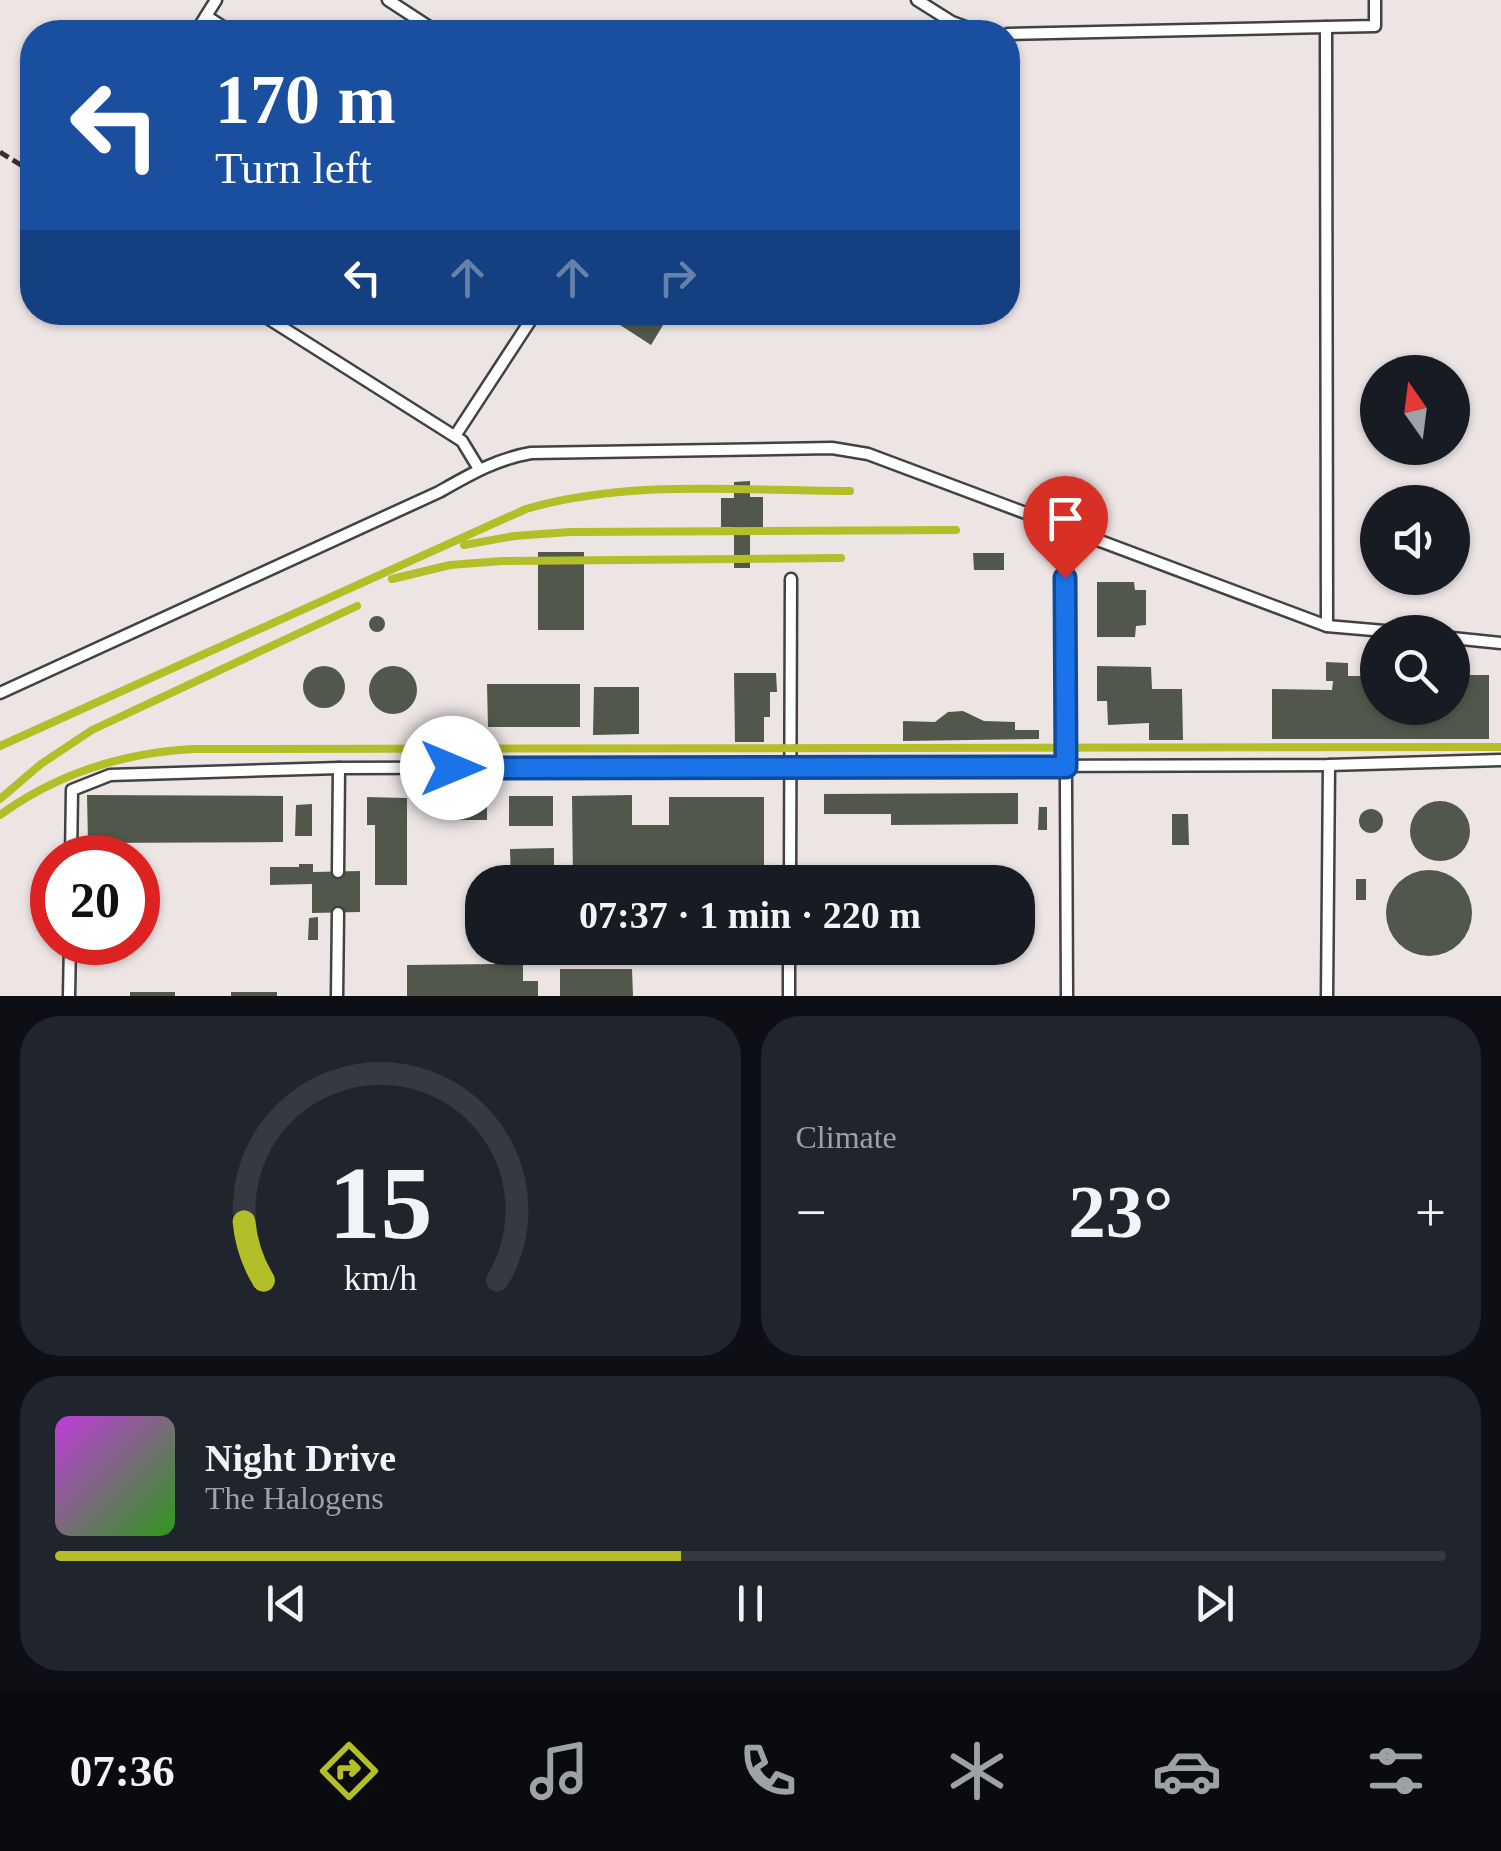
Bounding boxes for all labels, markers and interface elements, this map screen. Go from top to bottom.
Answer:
icon: left [50,60,180,190]
text: 170 m [215,61,396,138]
text: Turn left [215,143,372,193]
icon: left [335,250,390,305]
icon: ahead [440,250,495,305]
icon: ahead [545,250,600,305]
icon: right [650,250,705,305]
north arrow [1360,355,1470,465]
map controls [1360,355,1470,725]
pin [1023,476,1108,579]
button: sound [1360,485,1470,595]
icon: arrive [1038,491,1093,546]
button: search [1360,615,1470,725]
position arrow [400,716,504,820]
speed limit sign: 20 [30,835,160,965]
text: 07:37 · 1 min · 220 m [579,894,921,936]
text: Climate [796,1119,897,1155]
text: 15 [328,1145,432,1260]
text: 23° [1068,1170,1173,1253]
text: − [796,1182,827,1243]
text: + [1415,1182,1446,1243]
text: km/h [344,1258,417,1298]
text: Night Drive [205,1437,396,1479]
text: The Halogens [205,1480,384,1516]
icon: previous [259,1576,314,1631]
icon: pause [723,1576,778,1631]
icon: next [1187,1576,1242,1631]
icon: directions [314,1736,384,1806]
icon: music [524,1736,594,1806]
icon: phone [733,1736,803,1806]
icon: climate [942,1736,1012,1806]
icon: car [1152,1736,1222,1806]
icon: filters [1361,1736,1431,1806]
text: 07:36 [70,1746,175,1796]

